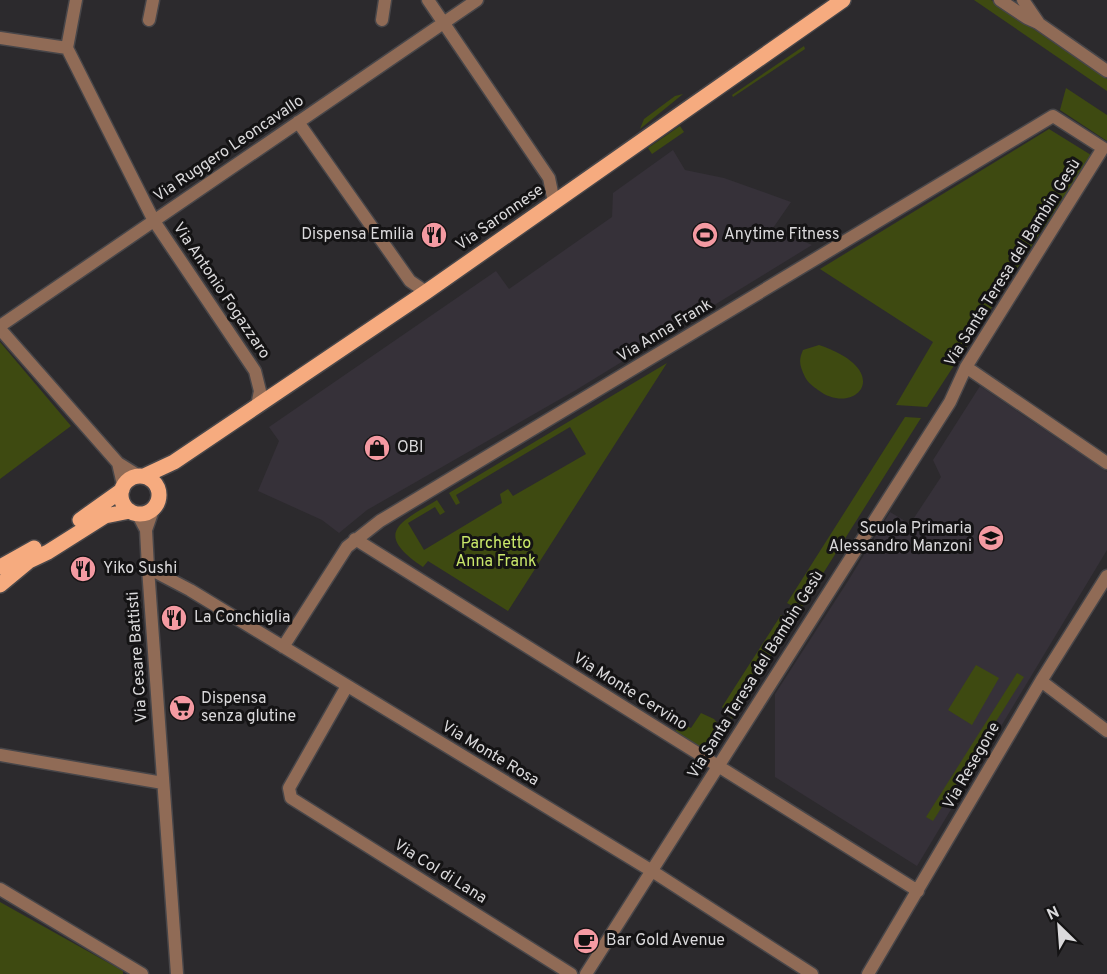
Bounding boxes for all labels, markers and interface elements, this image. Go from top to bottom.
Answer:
street label: Via Ruggero Leoncavallo [150,91,308,207]
street label: Via Santa Teresa del Bambin Gesù [941,155,1085,371]
street label: Via Saronnese [452,180,548,256]
street label: Via Antonio Fogazzaro [168,219,274,363]
restaurant icon: Dispensa Emilia [419,220,449,250]
sports icon: Anytime Fitness [690,220,720,250]
place label: Dispensa Emilia [301,225,414,245]
place label: Anytime Fitness [724,225,840,245]
street label: Via Anna Frank [614,295,716,367]
shop icon: OBI [362,433,392,463]
place label: OBI [397,438,424,458]
place label: Scuola Primaria Alessandro Manzoni [828,519,972,557]
school or university icon: Scuola Primaria Alessandro Manzoni [976,523,1006,553]
park label: Parchetto Anna Frank [455,534,537,572]
restaurant icon: Yiko Sushi [68,554,98,584]
place label: Yiko Sushi [103,559,177,579]
street label: Via Santa Teresa del Bambin Gesù [684,567,828,783]
street label: Via Cesare Battisti [123,591,153,723]
restaurant icon: La Conchiglia [159,603,189,633]
place label: La Conchiglia [194,608,290,628]
street label: Via Monte Cervino [569,649,691,735]
place label: Dispensa senza glutine [201,689,296,727]
supermarket icon: Dispensa senza glutine [167,693,197,723]
street label: Via Monte Rosa [438,717,542,791]
street label: Via Resegone [939,719,1005,813]
street label: Via Col di Lana [390,835,490,909]
north arrow [1029,896,1089,956]
text: N [1044,903,1063,926]
cafe icon: Bar Gold Avenue [571,926,601,956]
place label: Bar Gold Avenue [606,931,725,951]

